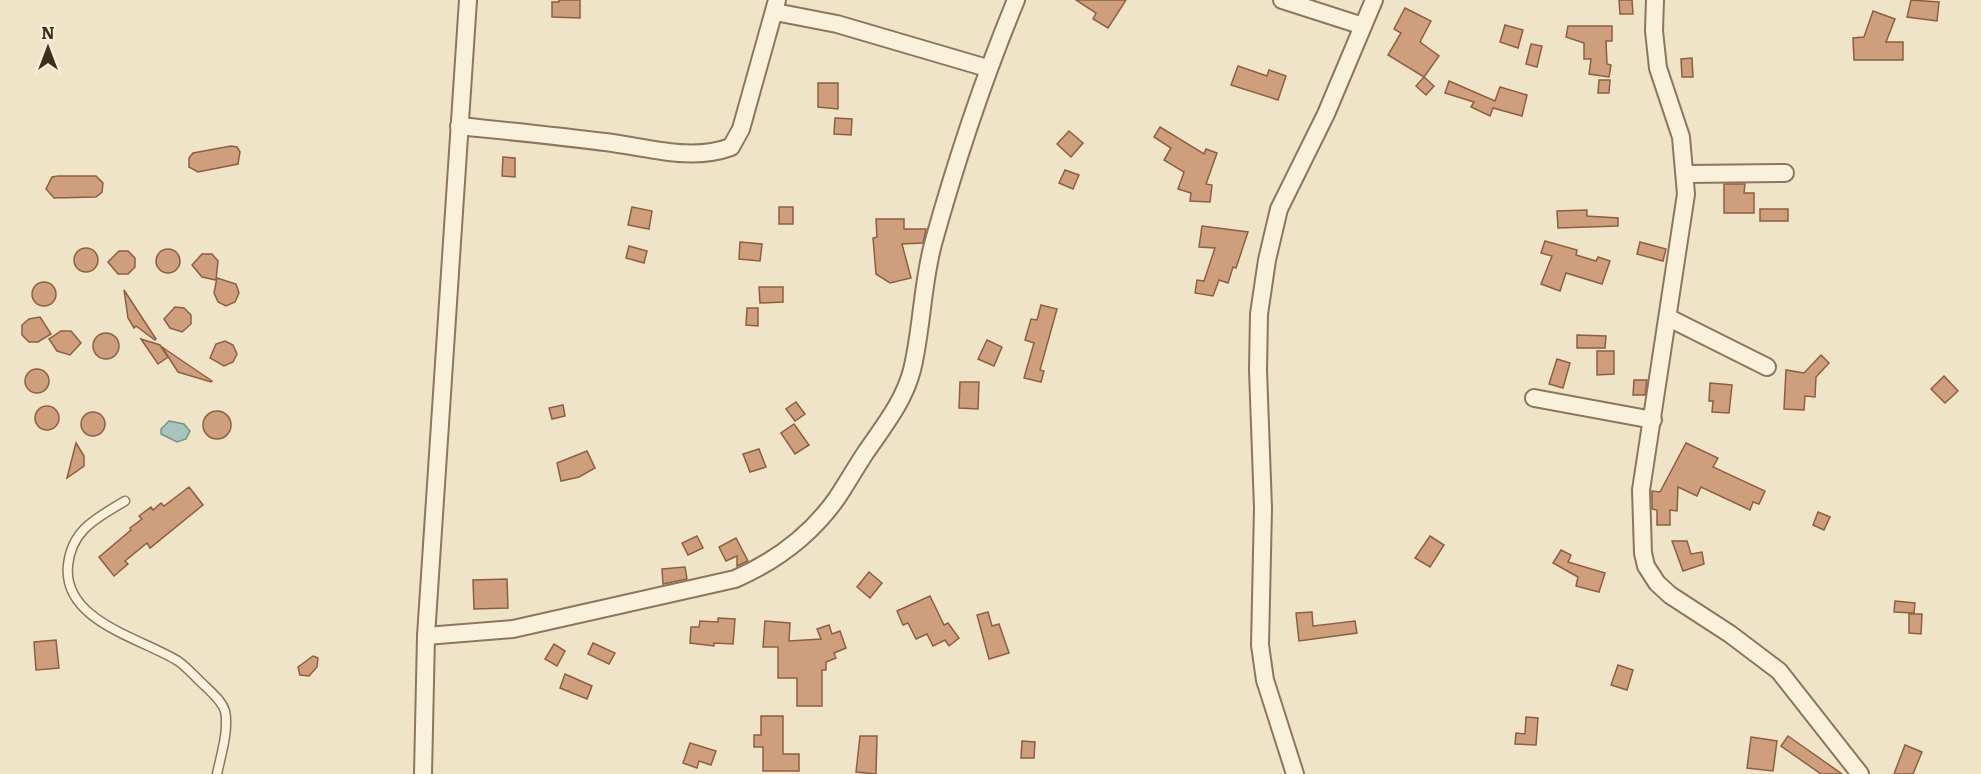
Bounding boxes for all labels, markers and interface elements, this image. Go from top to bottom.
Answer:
north arrow [18,18,78,78]
text: N [41,20,55,44]

